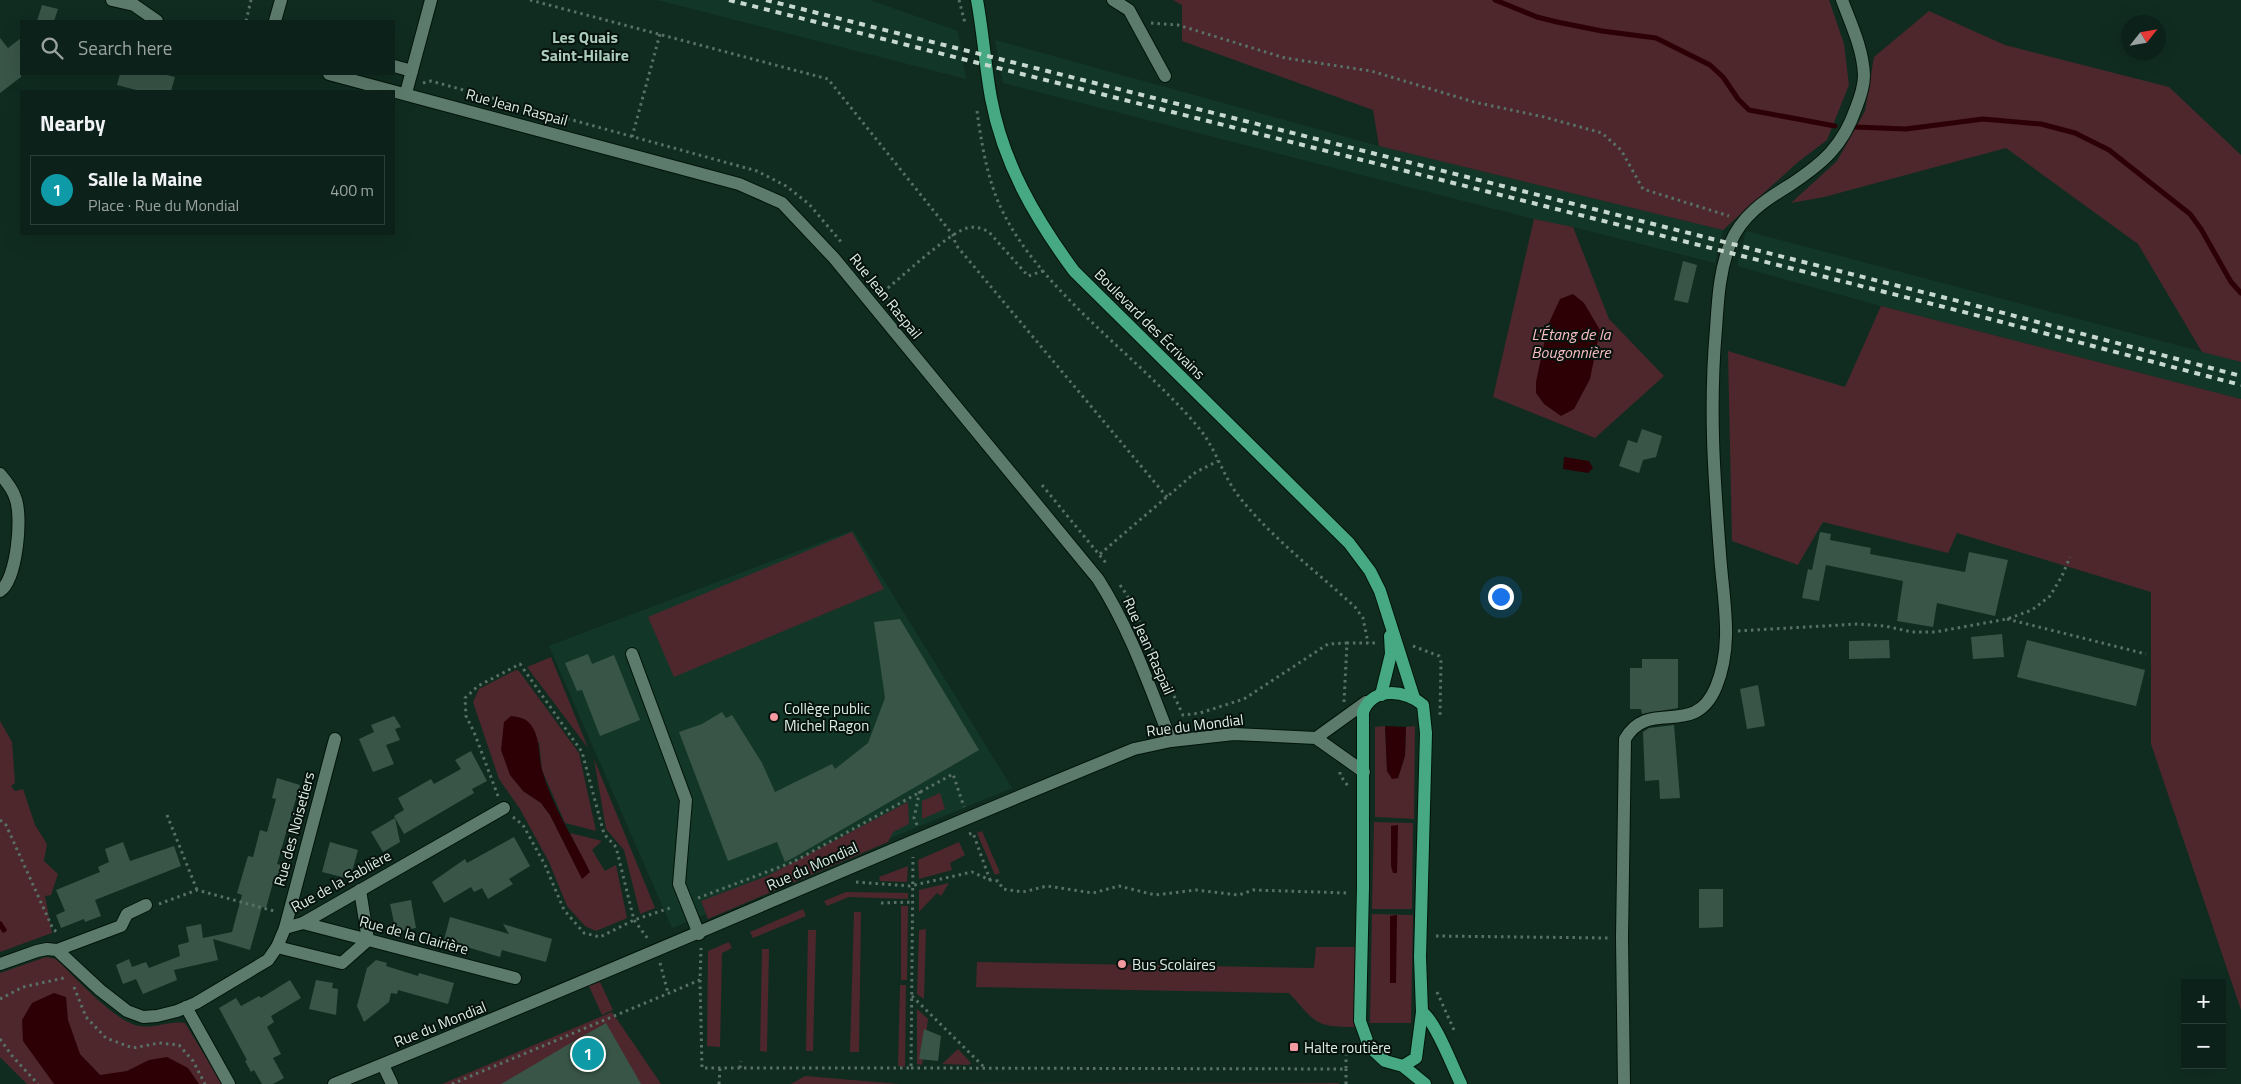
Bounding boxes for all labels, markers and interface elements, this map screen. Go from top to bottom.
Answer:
north arrow [2121,15,2166,60]
search box [20,20,395,75]
district label: Les Quais Saint-Hilaire [541,25,629,67]
text: Search here [78,33,172,62]
icon: search [38,34,66,62]
street label: Rue Jean Raspail [463,82,571,132]
text: Nearby [40,107,105,139]
text: Salle la Maine [88,164,202,193]
text: 1 [53,178,61,202]
text: 400 m [330,178,374,202]
text: Place · Rue du Mondial [88,193,239,217]
street label: Rue Jean Raspail [844,248,928,344]
street label: Boulevard des Écrivains [1089,263,1211,385]
water label: L'Étang de la Bougonnière [1531,322,1612,364]
your location [1488,584,1514,610]
street label: Rue Jean Raspail [1117,594,1181,698]
place label: Collège public Michel Ragon [784,697,870,737]
street label: Rue du Mondial [1145,708,1245,742]
marker: Collège public Michel Ragon [768,711,780,723]
street label: Rue des Noisetiers [268,769,320,889]
street label: Rue du Mondial [763,836,861,896]
street label: Rue de la Sablière [287,844,395,918]
street label: Rue de la Clairière [357,909,471,961]
place label: Bus Scolaires [1132,953,1216,976]
marker: Bus Scolaires [1116,958,1128,970]
map controls [2181,979,2226,1069]
button: + [2181,979,2226,1024]
street label: Rue du Mondial [390,995,490,1053]
button: − [2181,1024,2226,1069]
pin: 1 [572,1035,604,1073]
place label: Halte routière [1304,1036,1391,1059]
marker: Halte routière [1288,1041,1300,1053]

